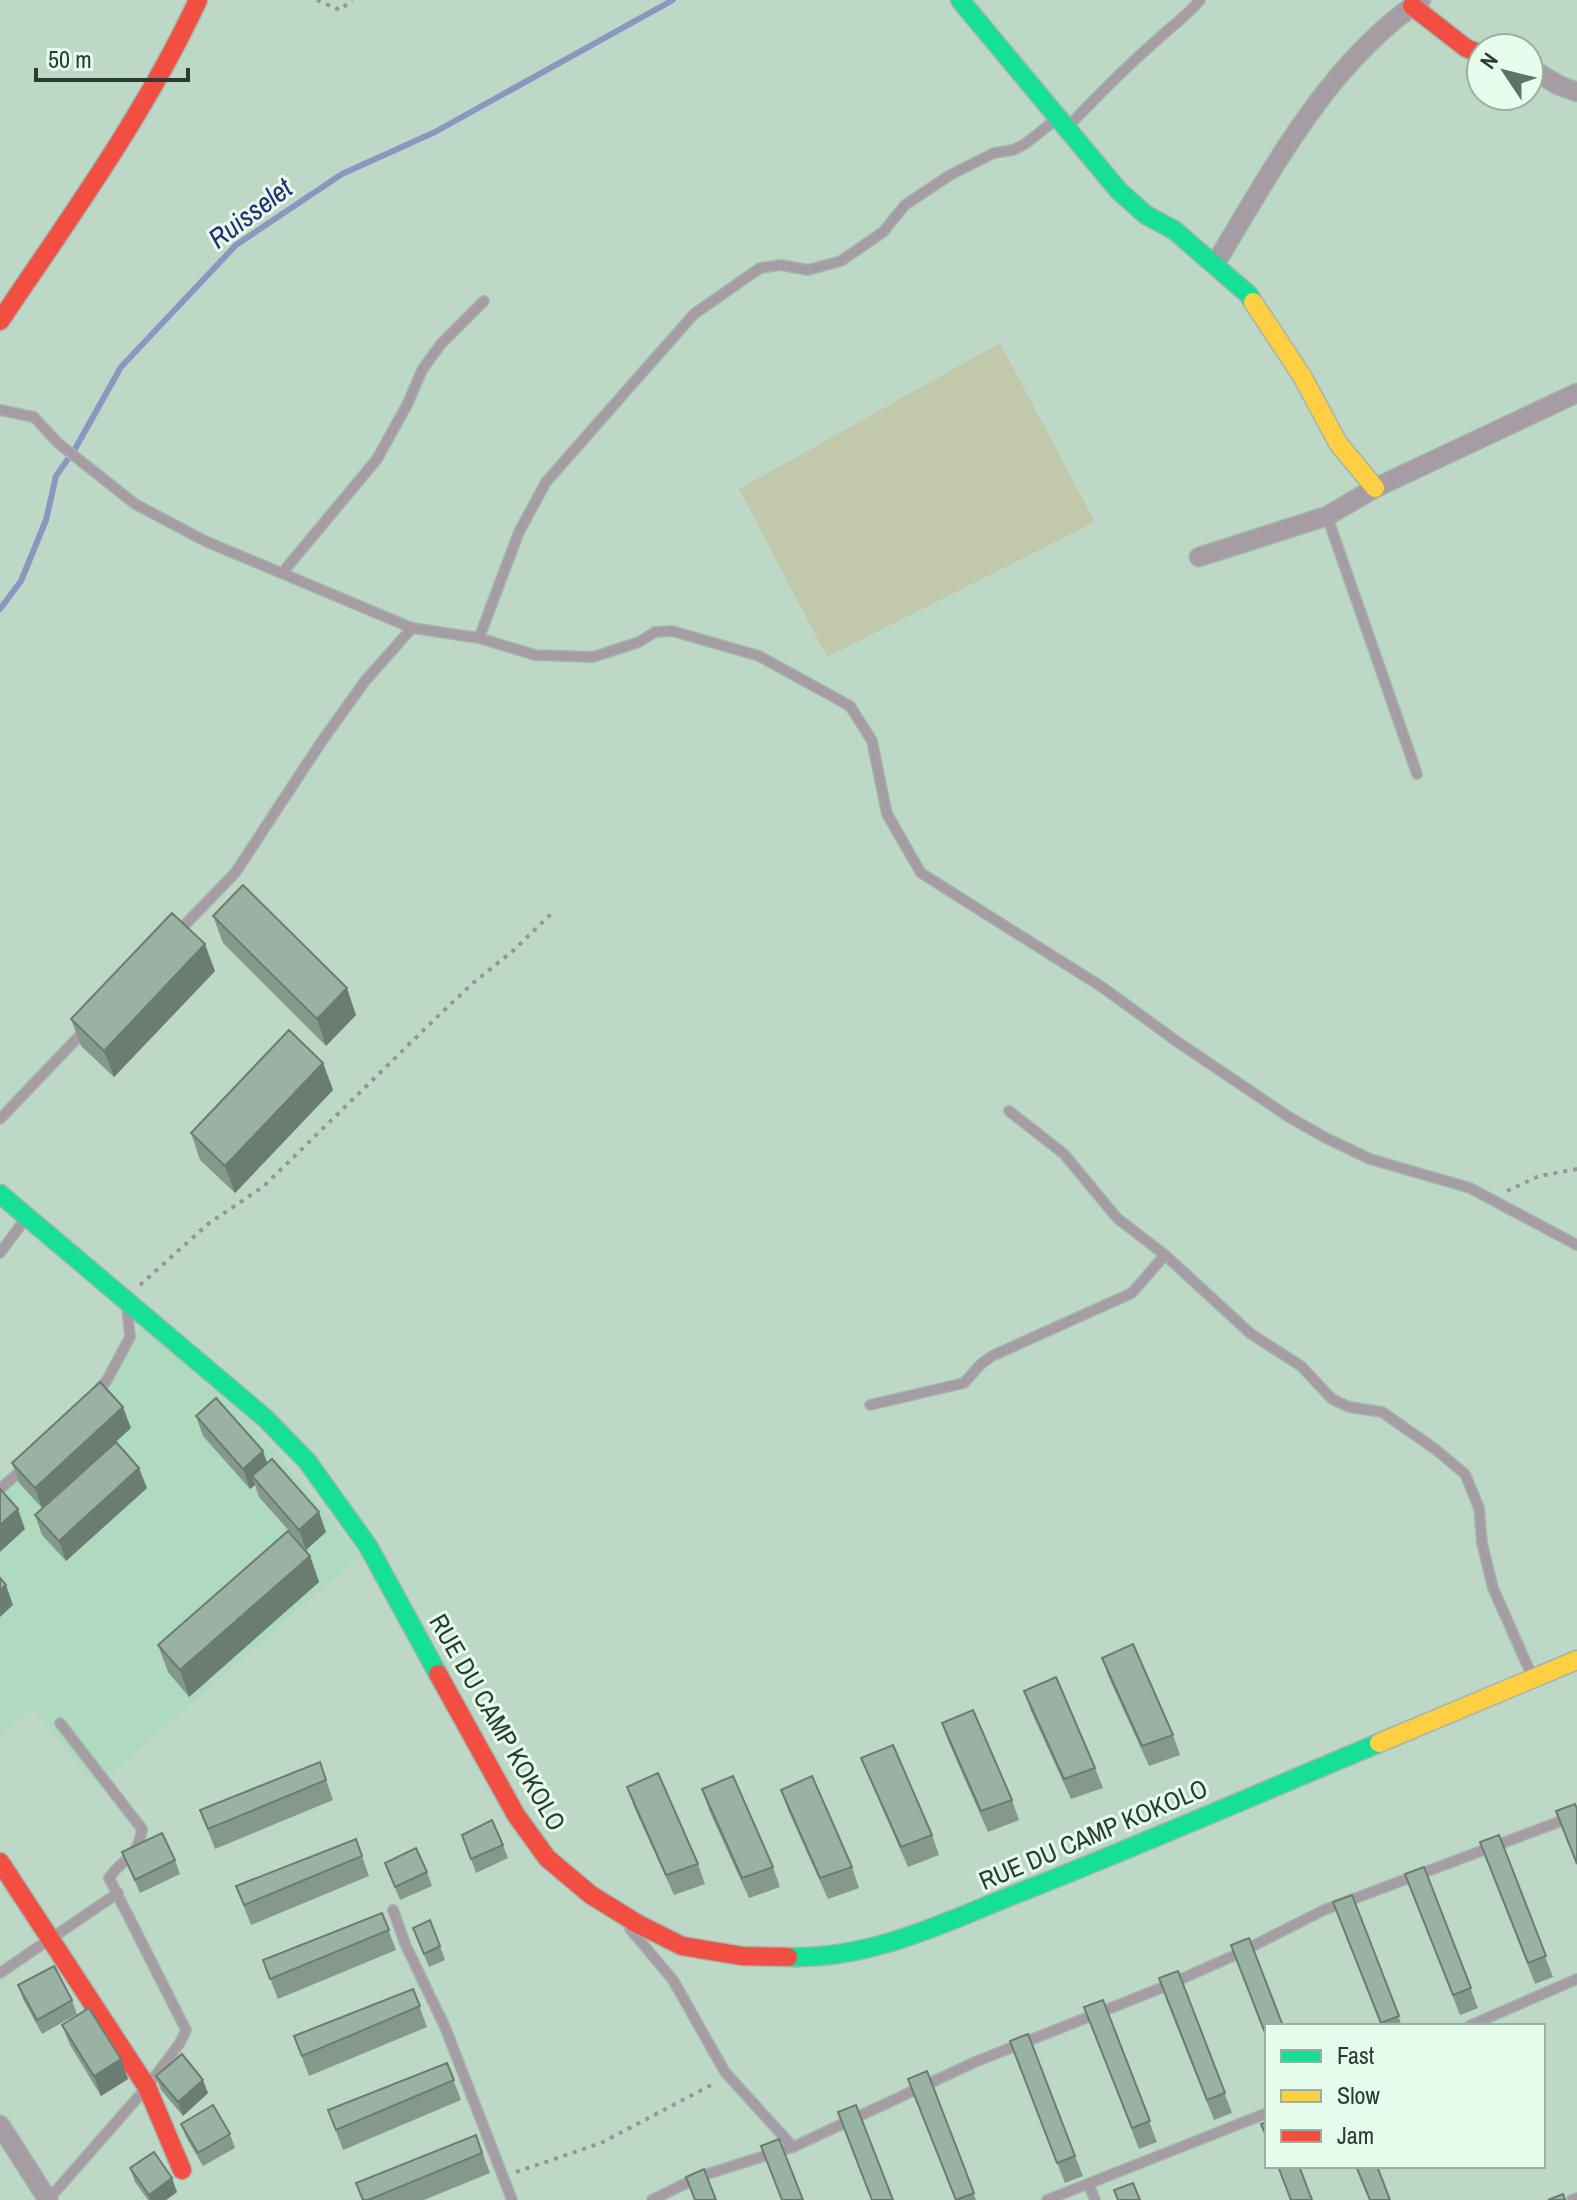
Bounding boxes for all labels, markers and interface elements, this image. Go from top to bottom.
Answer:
scale bar [36,32,188,82]
north arrow [1465,32,1545,112]
text: 50 m [48,43,92,75]
text: N [1473,47,1505,74]
water label: Ruisselet [200,169,300,257]
street label: RUE DU CAMP KOKOLO [422,1607,574,1837]
street label: RUE DU CAMP KOKOLO [973,1770,1213,1898]
legend [1265,2024,1545,2168]
text: Fast [1337,2039,1375,2071]
text: Slow [1337,2079,1380,2111]
text: Jam [1337,2119,1374,2151]

